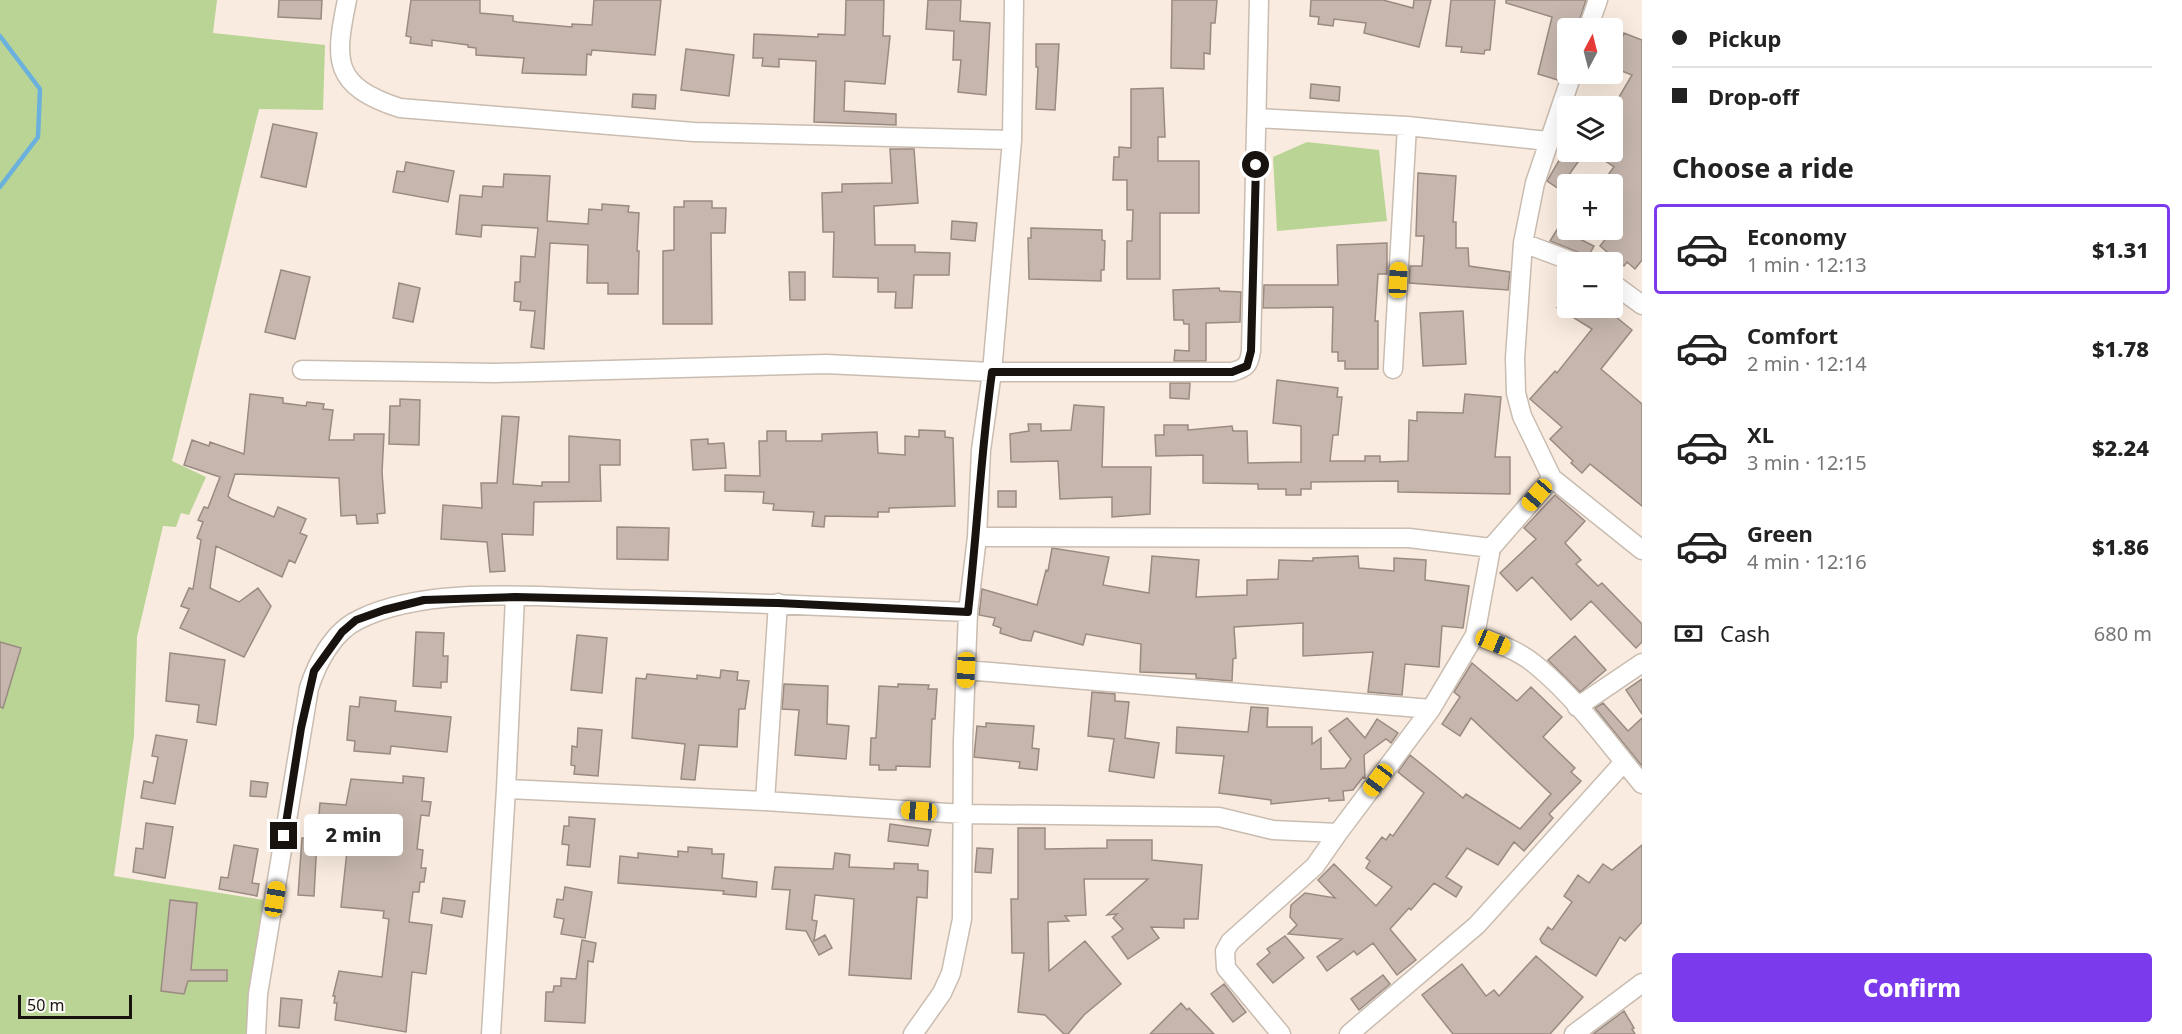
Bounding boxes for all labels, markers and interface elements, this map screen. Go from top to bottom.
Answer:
north arrow [1557,18,1623,84]
map controls [1557,18,1623,318]
text: Pickup [1708,23,1781,53]
text: Drop-off [1708,81,1799,111]
button: layers [1557,96,1623,162]
text: Choose a ride [1672,149,1854,186]
route start [1242,151,1269,178]
button: + [1557,174,1623,240]
text: Economy [1747,221,1846,251]
icon: car [1675,222,1729,276]
text: $1.31 [2092,234,2149,264]
text: 1 min · 12:13 [1747,251,1867,278]
button: − [1557,252,1623,318]
car [1388,262,1408,298]
text: Comfort [1747,320,1838,350]
icon: car [1675,321,1729,375]
text: $1.78 [2092,333,2149,363]
text: 2 min · 12:14 [1747,350,1867,377]
text: XL [1747,419,1774,449]
icon: car [1675,420,1729,474]
text: $2.24 [2092,432,2149,462]
text: 3 min · 12:15 [1747,449,1867,476]
car [1518,476,1556,514]
text: Green [1747,518,1813,548]
icon: car [1675,519,1729,573]
text: $1.86 [2092,531,2149,561]
text: 4 min · 12:16 [1747,548,1867,575]
icon: cash [1672,617,1705,650]
text: Cash [1720,618,1770,648]
text: 680 m [2094,620,2152,647]
car [1473,627,1513,657]
car [956,652,976,688]
car [1360,760,1396,800]
car [900,801,938,821]
callout: 2 min [305,815,404,857]
text: 2 min [326,821,381,848]
route end [270,822,297,849]
car [263,880,287,918]
button: Confirm [1672,953,2152,1022]
scale bar [18,992,132,1020]
text: 50 m [27,994,64,1016]

